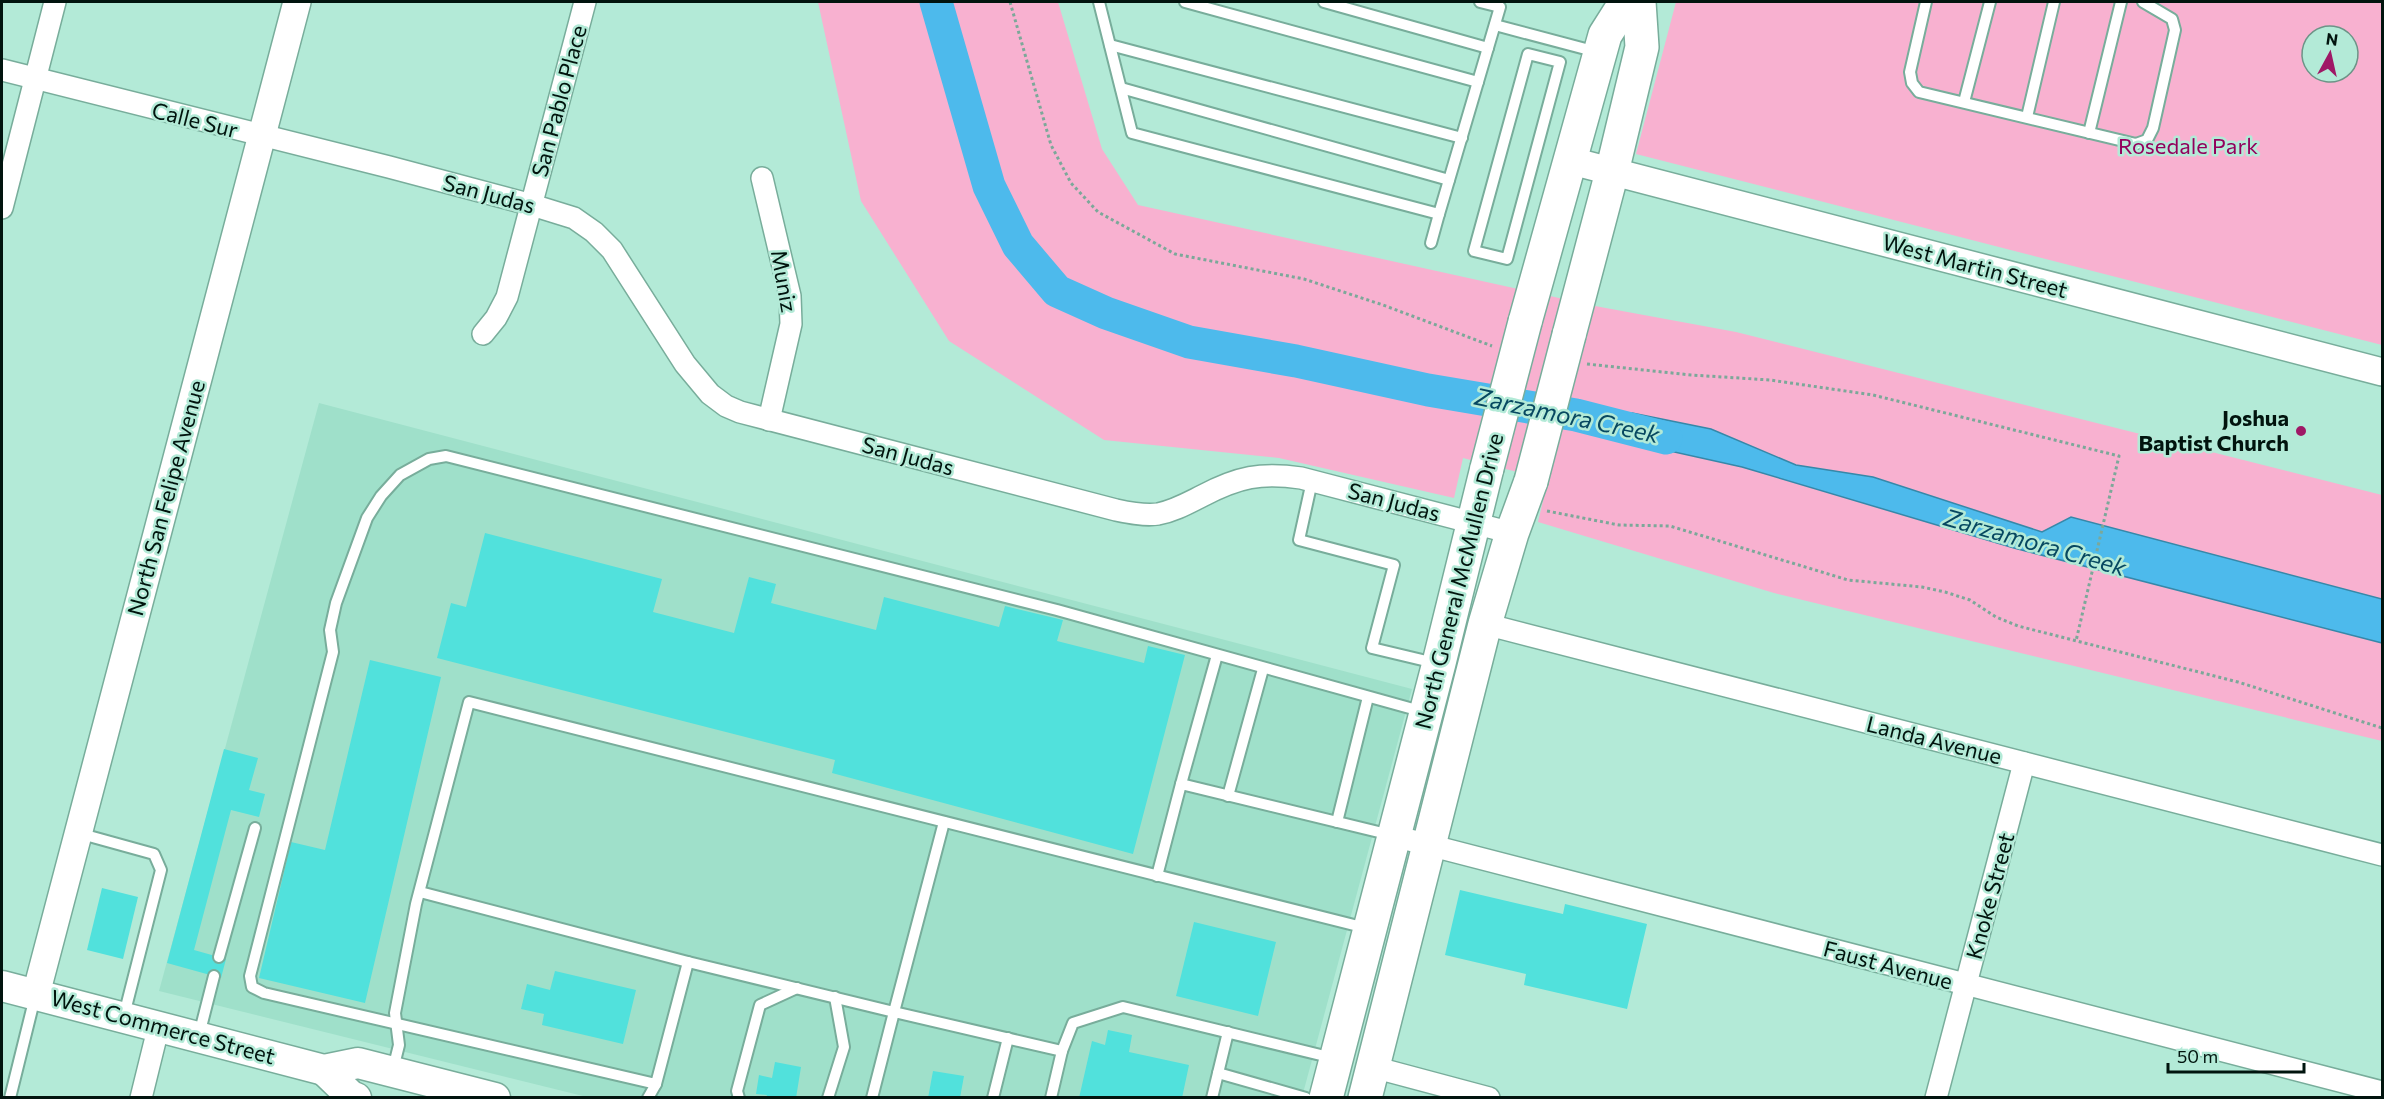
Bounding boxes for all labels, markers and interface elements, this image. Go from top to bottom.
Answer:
street label: San Pablo Place [525,22,592,180]
north arrow [2300,24,2360,84]
text: N [2325,28,2339,49]
street label: Calle Sur [149,96,241,143]
park label: Rosedale Park [2118,132,2258,159]
street label: San Judas [440,168,538,219]
street label: West Martin Street [1880,228,2071,303]
street label: Muniz [766,248,803,314]
street label: North San Felipe Avenue [121,377,210,619]
water label: Zarzamora Creek [1471,381,1663,449]
place label: Joshua Baptist Church [2138,404,2289,456]
marker: Joshua Baptist Church [2294,424,2308,438]
street label: San Judas [859,430,957,481]
street label: North General McMullen Drive [1409,430,1508,732]
street label: San Judas [1345,476,1443,527]
water label: Zarzamora Creek [1940,501,2131,582]
street label: Landa Avenue [1864,710,2005,769]
street label: Knoke Street [1960,830,2019,962]
street label: Faust Avenue [1821,934,1956,995]
street label: West Commerce Street [48,984,278,1069]
scale bar [2168,1036,2304,1074]
text: 50 m [2177,1045,2218,1067]

